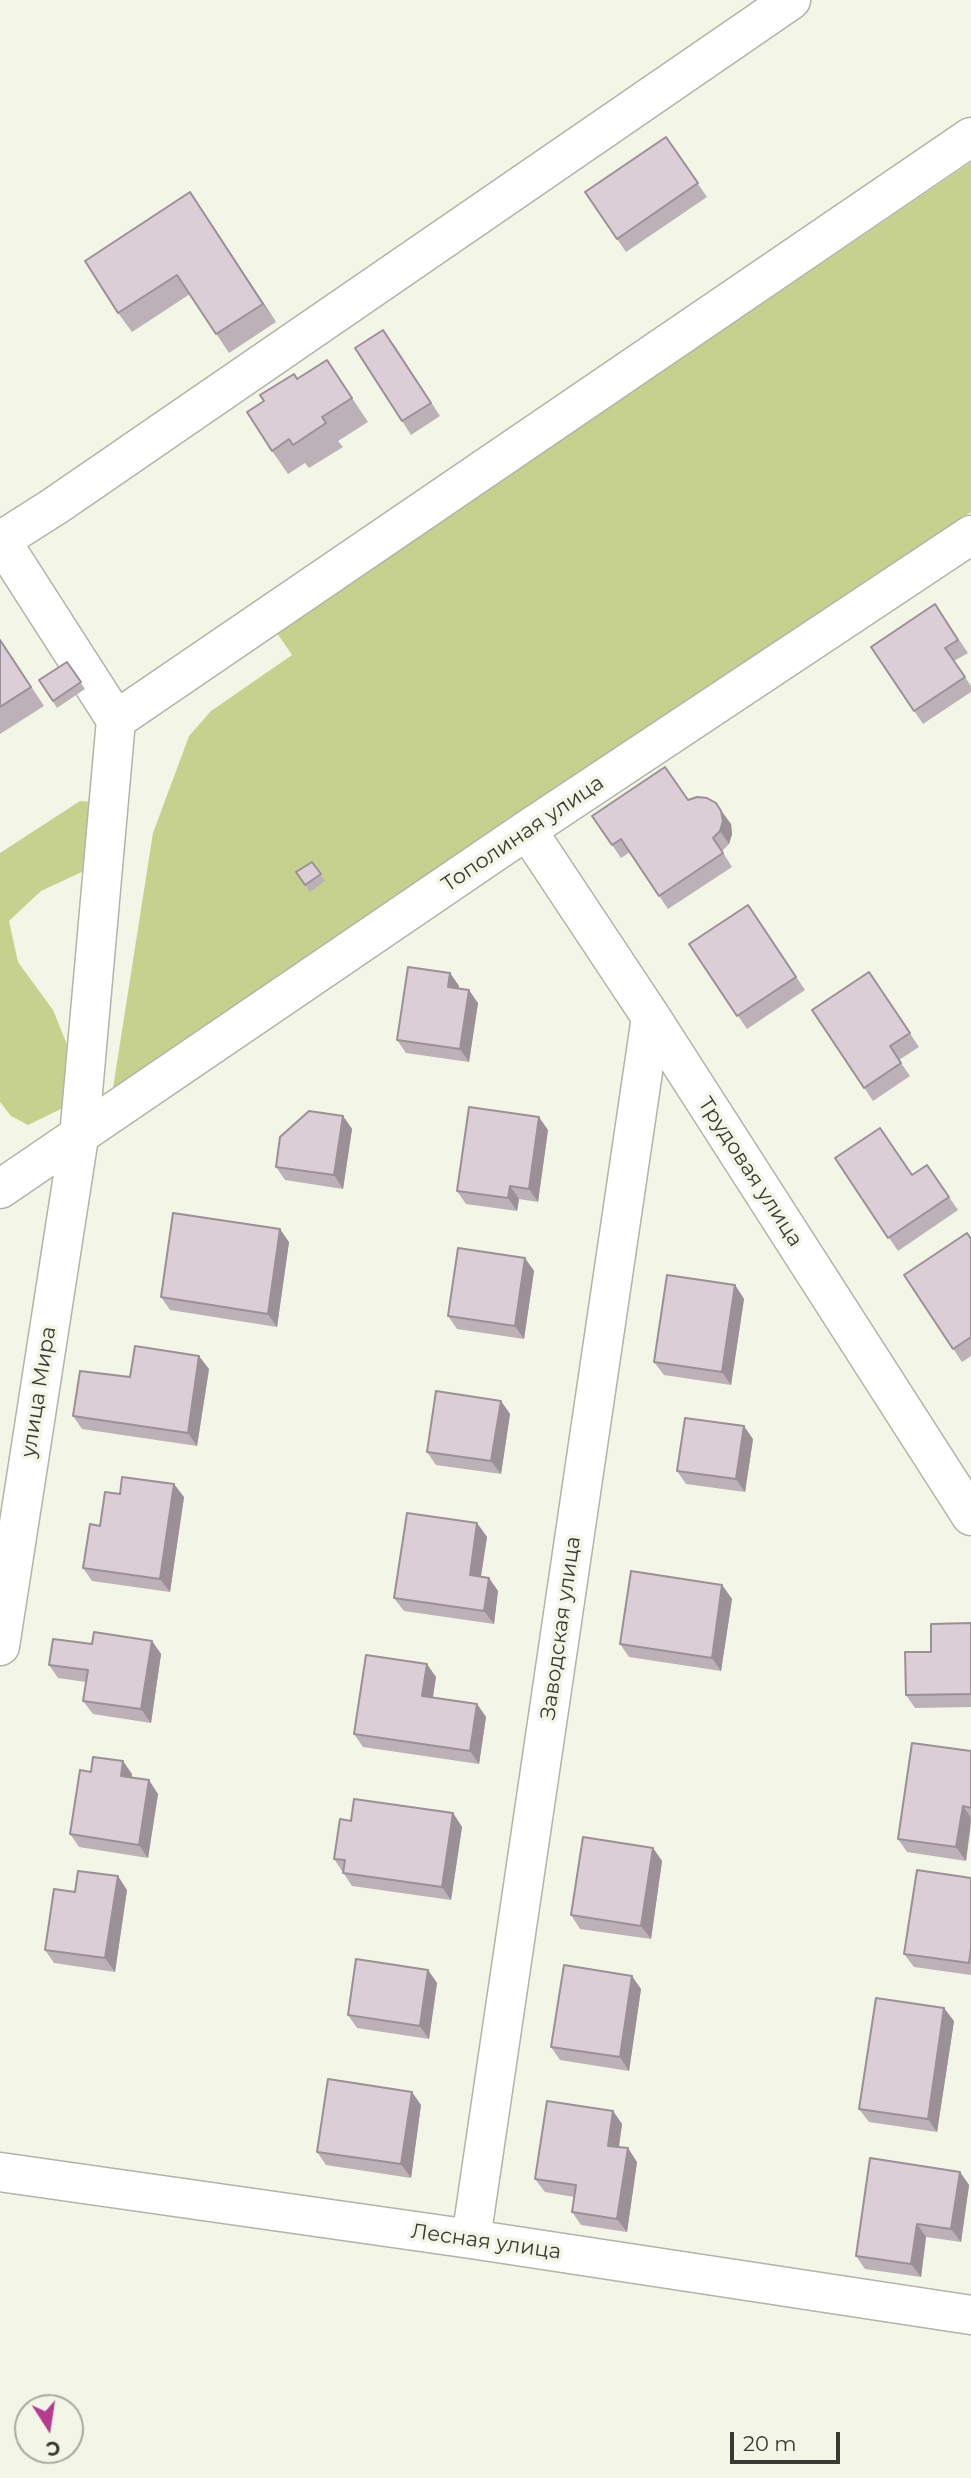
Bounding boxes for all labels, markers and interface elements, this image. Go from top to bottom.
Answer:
street label: Тополиная улица [437,770,609,898]
street label: Трудовая улица [692,1093,808,1251]
street label: улица Мира [16,1325,62,1459]
street label: Заводская улица [536,1535,586,1721]
street label: Лесная улица [409,2219,563,2265]
north arrow [14,2394,84,2464]
scale bar [733,2418,843,2462]
text: 20 m [743,2431,797,2456]
text: С [44,2435,62,2461]

